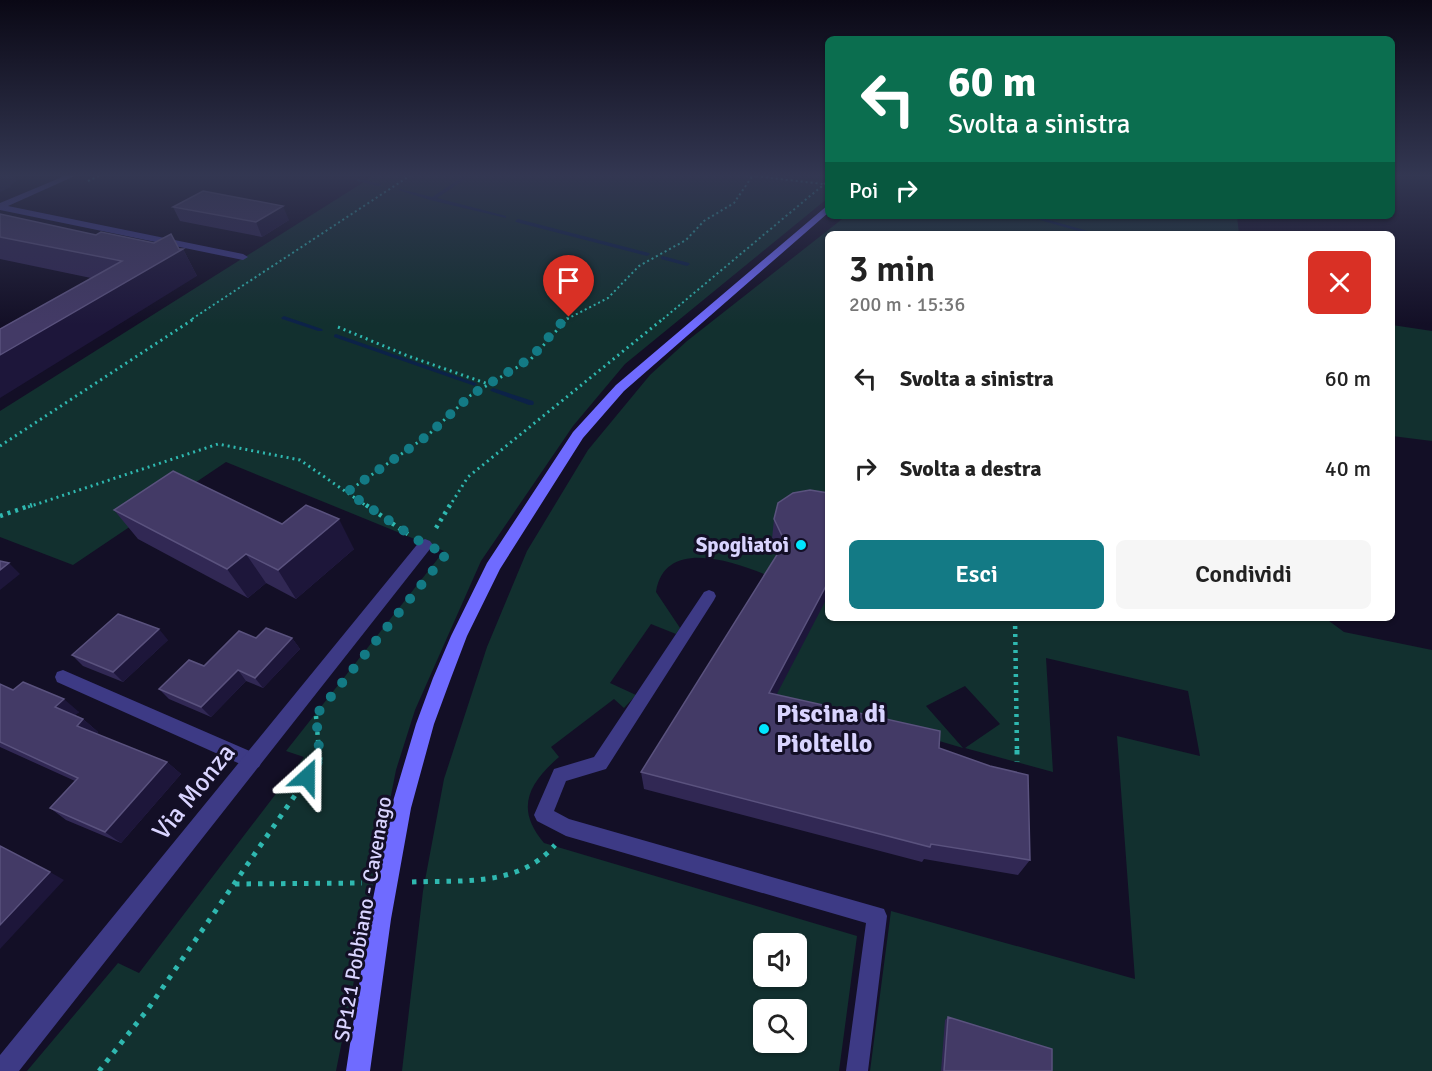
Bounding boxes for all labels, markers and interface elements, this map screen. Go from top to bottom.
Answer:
text: 60 m [948,57,1037,108]
icon: left [849,60,927,138]
text: Svolta a sinistra [948,108,1131,141]
icon: right [890,174,923,207]
text: Poi [849,177,878,204]
text: 3 min [849,247,935,292]
button: close [1308,251,1371,314]
pin [543,255,594,317]
icon: arrive [552,264,585,297]
text: 200 m · 15:36 [849,292,965,317]
icon: left [849,362,882,395]
text: Svolta a sinistra [900,365,1054,392]
text: 60 m [1325,365,1371,392]
icon: right [849,452,882,485]
text: Svolta a destra [900,455,1041,482]
text: 40 m [1325,455,1371,482]
place label: Spogliatoi [696,532,789,558]
marker: Spogliatoi [794,538,808,552]
button: Esci [849,540,1104,609]
button: Condividi [1116,540,1371,609]
place label: Piscina di Pioltello [776,698,886,760]
marker: Piscina di Pioltello [757,722,771,736]
street label: Via Monza [146,737,242,847]
position arrow [275,745,339,809]
street label: SP121 Pobbiano - Cavenago [329,794,397,1044]
map controls [753,933,807,1053]
button: sound [753,933,807,987]
button: search [753,999,807,1053]

